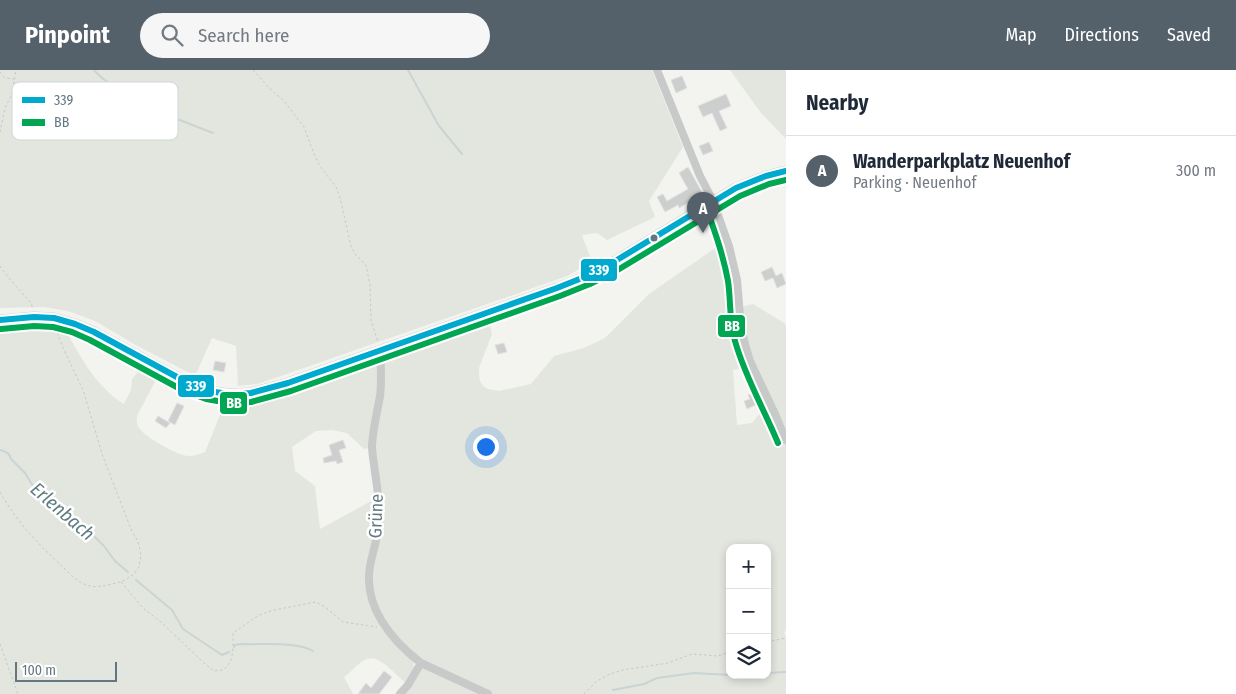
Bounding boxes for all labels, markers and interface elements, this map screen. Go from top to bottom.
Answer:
search box [140,13,490,58]
text: Pinpoint [25,21,110,49]
icon: search [158,21,186,49]
text: Search here [198,24,289,47]
text: Map [1005,24,1037,46]
text: Directions [1065,24,1139,46]
text: Saved [1167,24,1211,46]
legend [12,82,178,140]
text: Nearby [806,90,868,116]
text: 339 [54,92,73,109]
text: BB [54,114,70,131]
text: Wanderparkplatz Neuenhof [853,150,1070,173]
text: A [818,161,826,180]
text: 300 m [1176,161,1216,180]
text: Parking · Neuenhof [853,173,976,192]
pin: A [687,192,719,233]
unlabelled marker [649,233,659,243]
line badge: 339 [580,258,618,282]
text: 339 [588,262,609,279]
line badge: BB [717,314,746,338]
text: BB [724,318,740,335]
line badge: 339 [177,374,215,398]
text: 339 [185,378,206,395]
line badge: BB [219,391,248,415]
text: BB [226,395,242,412]
your location [473,434,499,460]
water label: Erlenbach [26,477,99,545]
street label: Grüne [364,493,388,539]
map controls [726,544,771,679]
button: + [726,544,771,589]
button: − [726,589,771,634]
button: layers [726,634,771,679]
scale bar [15,659,118,682]
text: 100 m [22,662,56,679]

